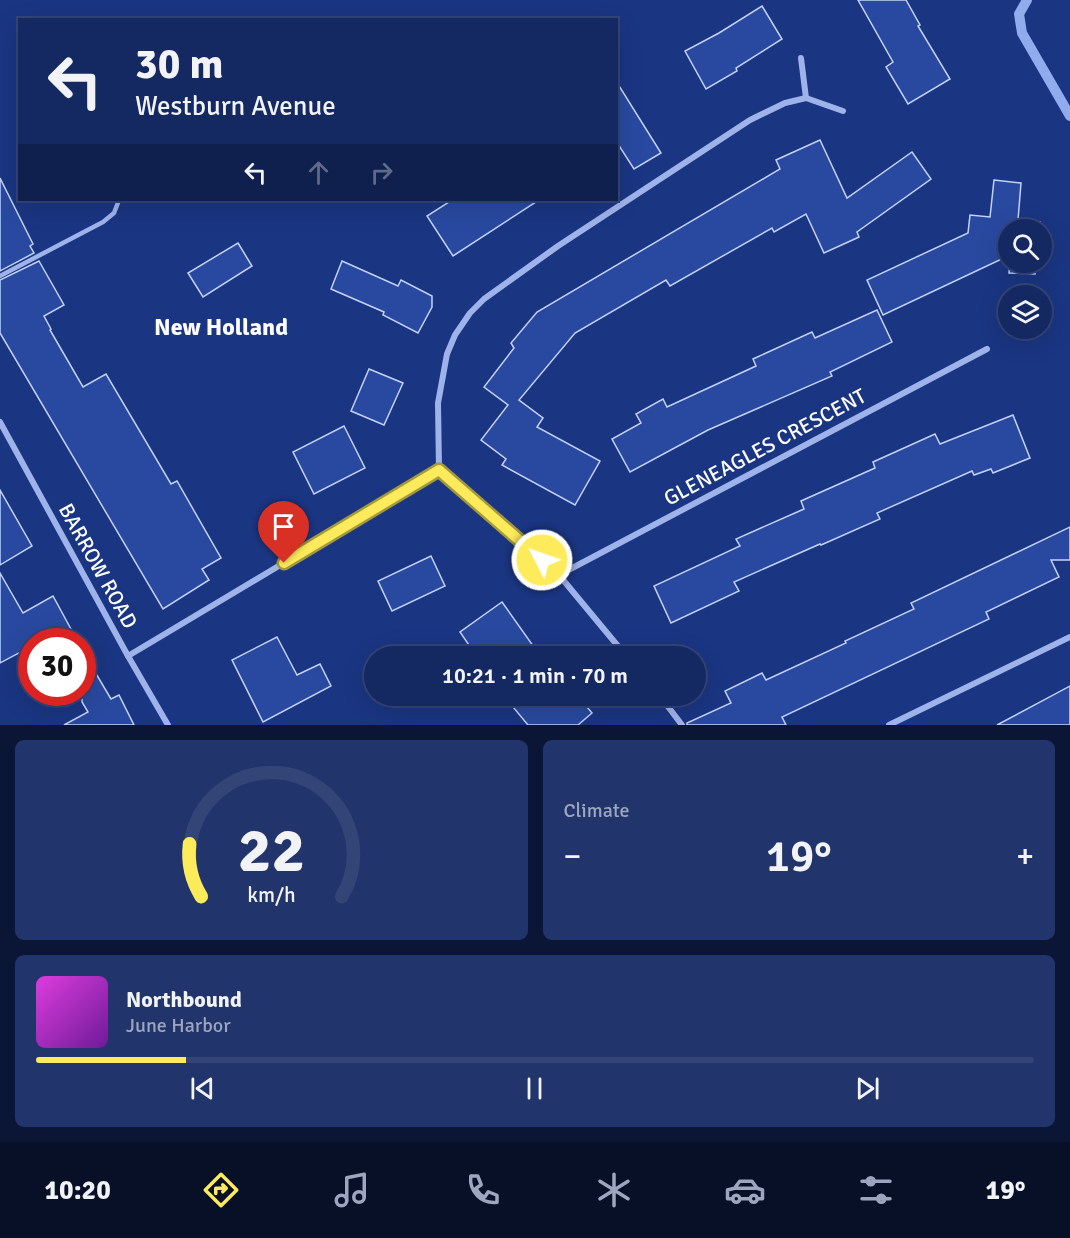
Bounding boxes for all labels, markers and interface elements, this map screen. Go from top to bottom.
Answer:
text: 30 m [135,39,224,90]
icon: left [36,42,114,120]
text: Westburn Avenue [135,90,336,123]
icon: left [239,156,272,189]
icon: ahead [302,156,335,189]
icon: right [365,156,398,189]
map controls [998,219,1052,339]
button: search [998,219,1052,273]
button: layers [998,285,1052,339]
district label: New Holland [154,312,288,342]
street label: GLENEAGLES CRESCENT [659,382,871,511]
street label: BARROW ROAD [53,499,143,633]
pin [258,501,309,563]
icon: arrive [267,510,300,543]
position arrow [510,528,574,592]
speed limit sign: 30 [18,628,96,706]
text: 10:21 · 1 min · 70 m [442,662,628,689]
text: Climate [564,798,629,823]
text: 22 [238,812,305,889]
text: 19° [766,829,832,884]
text: − [564,836,581,877]
text: + [1016,836,1034,877]
text: km/h [247,882,296,908]
text: Northbound [126,986,242,1013]
text: June Harbor [126,1013,231,1038]
icon: previous [186,1072,219,1105]
icon: pause [518,1072,551,1105]
icon: next [851,1072,884,1105]
icon: directions [200,1169,242,1211]
icon: music [331,1169,373,1211]
icon: phone [462,1169,504,1211]
icon: climate [593,1169,635,1211]
icon: car [724,1169,766,1211]
icon: filters [855,1169,897,1211]
text: 10:20 [44,1174,111,1207]
text: 19° [986,1174,1026,1207]

